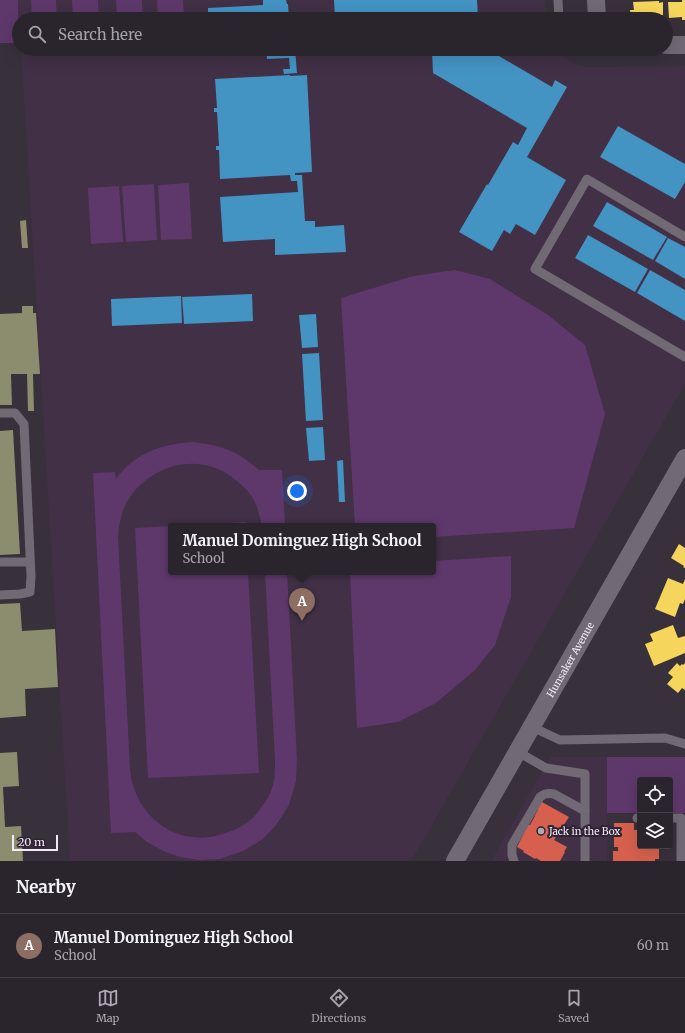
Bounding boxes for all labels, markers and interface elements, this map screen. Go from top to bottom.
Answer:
search box [12,12,673,56]
icon: search [26,23,48,45]
text: Search here [58,25,142,44]
your location [287,481,307,501]
popup [168,523,436,575]
text: Manuel Dominguez High School [182,531,422,550]
text: School [182,550,225,567]
pin: A [289,588,315,621]
street label: Hunsaker Avenue [543,620,597,699]
map controls [637,777,673,849]
button: locate [637,777,673,813]
button: layers [637,813,673,849]
place label: Jack in the Box [548,825,620,838]
marker: Jack in the Box [536,826,546,836]
scale bar [12,833,58,852]
text: 20 m [18,835,45,849]
text: Nearby [16,876,76,898]
text: Manuel Dominguez High School [54,928,293,947]
text: A [24,937,34,954]
text: 60 m [637,937,669,954]
text: School [54,947,96,964]
tab: Map [96,987,119,1025]
tab: Directions [311,987,366,1025]
tab: Saved [558,987,589,1025]

